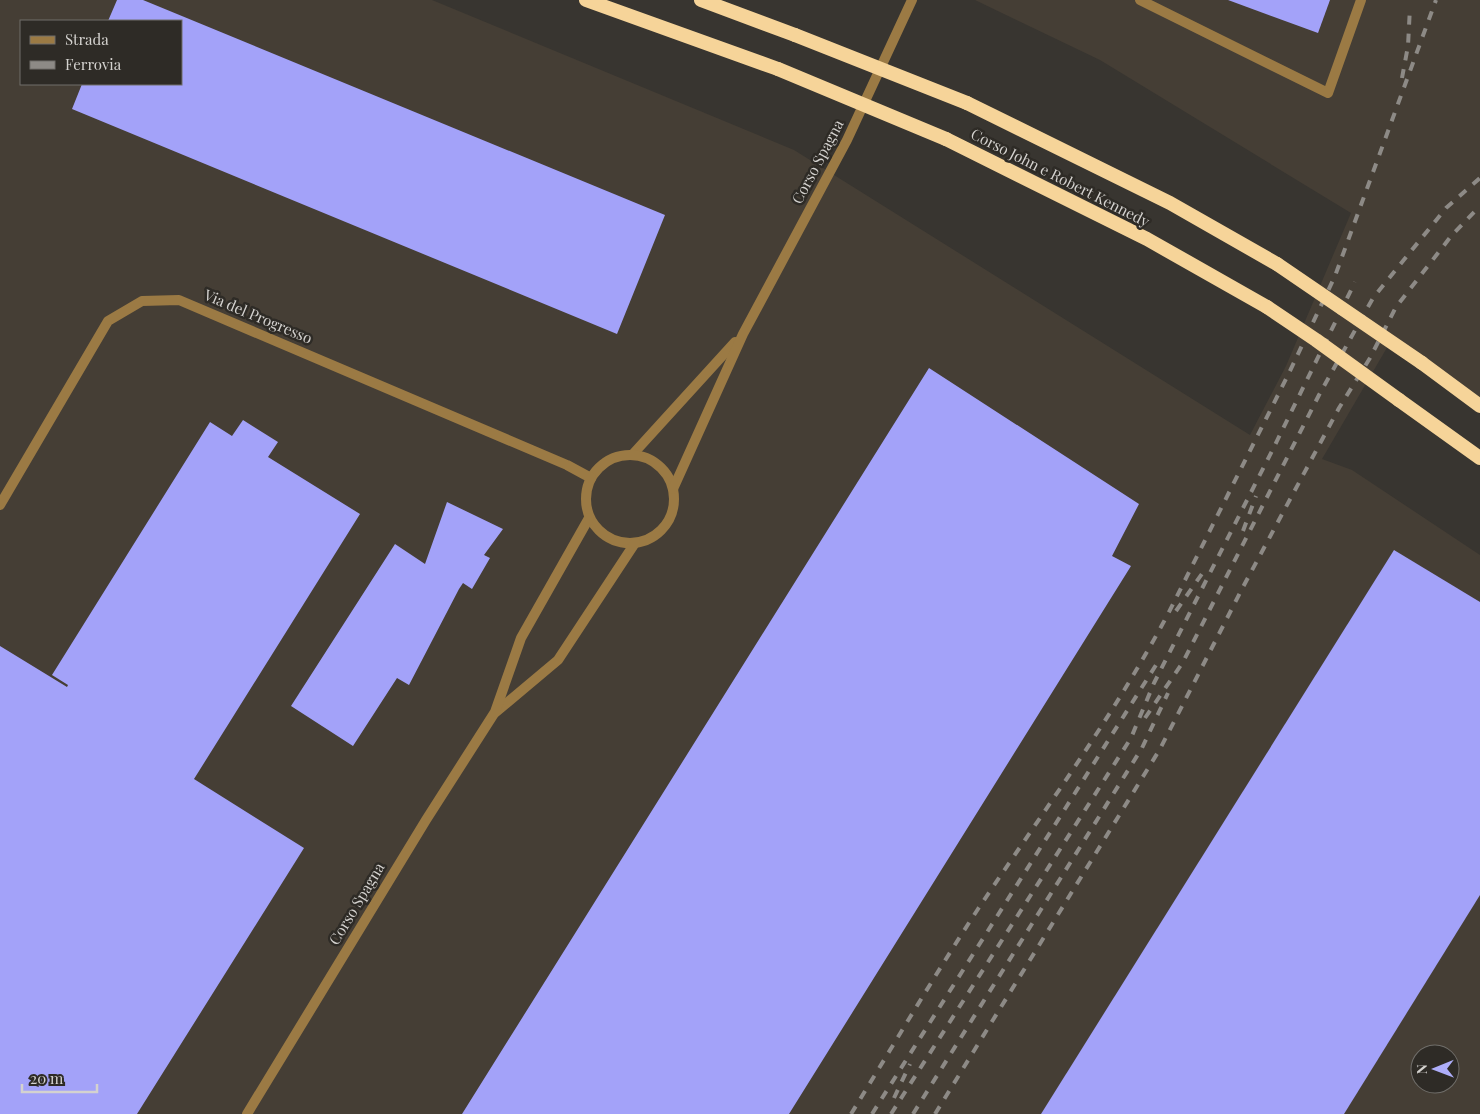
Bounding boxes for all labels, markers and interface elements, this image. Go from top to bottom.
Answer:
legend [20,20,182,85]
text: Strada [65,29,109,49]
text: Ferrovia [65,54,122,74]
street label: Corso Spagna [787,116,848,207]
street label: Corso John e Robert Kennedy [968,123,1154,231]
street label: Via del Progresso [200,284,316,348]
street label: Corso Spagna [324,858,389,948]
north arrow [1410,1044,1460,1094]
scale bar [22,1062,98,1094]
text: N [1412,1064,1431,1074]
text: 20 m [30,1068,64,1088]

